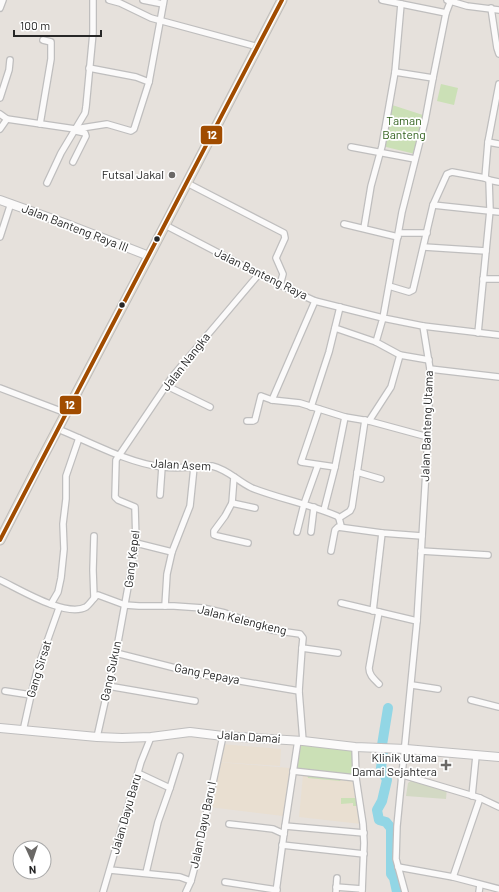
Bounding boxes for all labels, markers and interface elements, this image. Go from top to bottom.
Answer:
scale bar [14,12,101,38]
text: 100 m [20,18,50,32]
park label: Taman Banteng [382,113,426,141]
line badge: 12 [200,125,223,145]
text: 12 [207,128,217,141]
place label: Futsal Jakal [102,167,164,181]
marker: Futsal Jakal [167,170,177,180]
street label: Jalan Banteng Raya III [20,200,131,254]
unlabelled marker [152,234,162,244]
street label: Jalan Banteng Raya [213,245,310,302]
unlabelled marker [117,300,127,310]
street label: Jalan Nangka [158,329,212,393]
street label: Jalan Banteng Utama [417,370,435,482]
line badge: 12 [59,395,82,415]
text: 12 [65,398,75,411]
street label: Jalan Asem [151,455,212,473]
street label: Gang Kepel [121,529,141,588]
street label: Jalan Kelengkeng [196,601,288,637]
street label: Gang Sirsat [23,638,53,699]
street label: Gang Sukun [97,639,123,702]
street label: Gang Pepaya [173,660,241,686]
street label: Jalan Damai [217,727,281,745]
place label: Klinik Utama Damai Sejahtera [352,750,437,778]
marker: Klinik Utama Damai Sejahtera [440,759,452,771]
street label: Jalan Dayu Baru [107,772,143,856]
street label: Jalan Dayu Baru I [186,780,218,870]
north arrow [12,840,52,880]
text: N [29,864,37,877]

